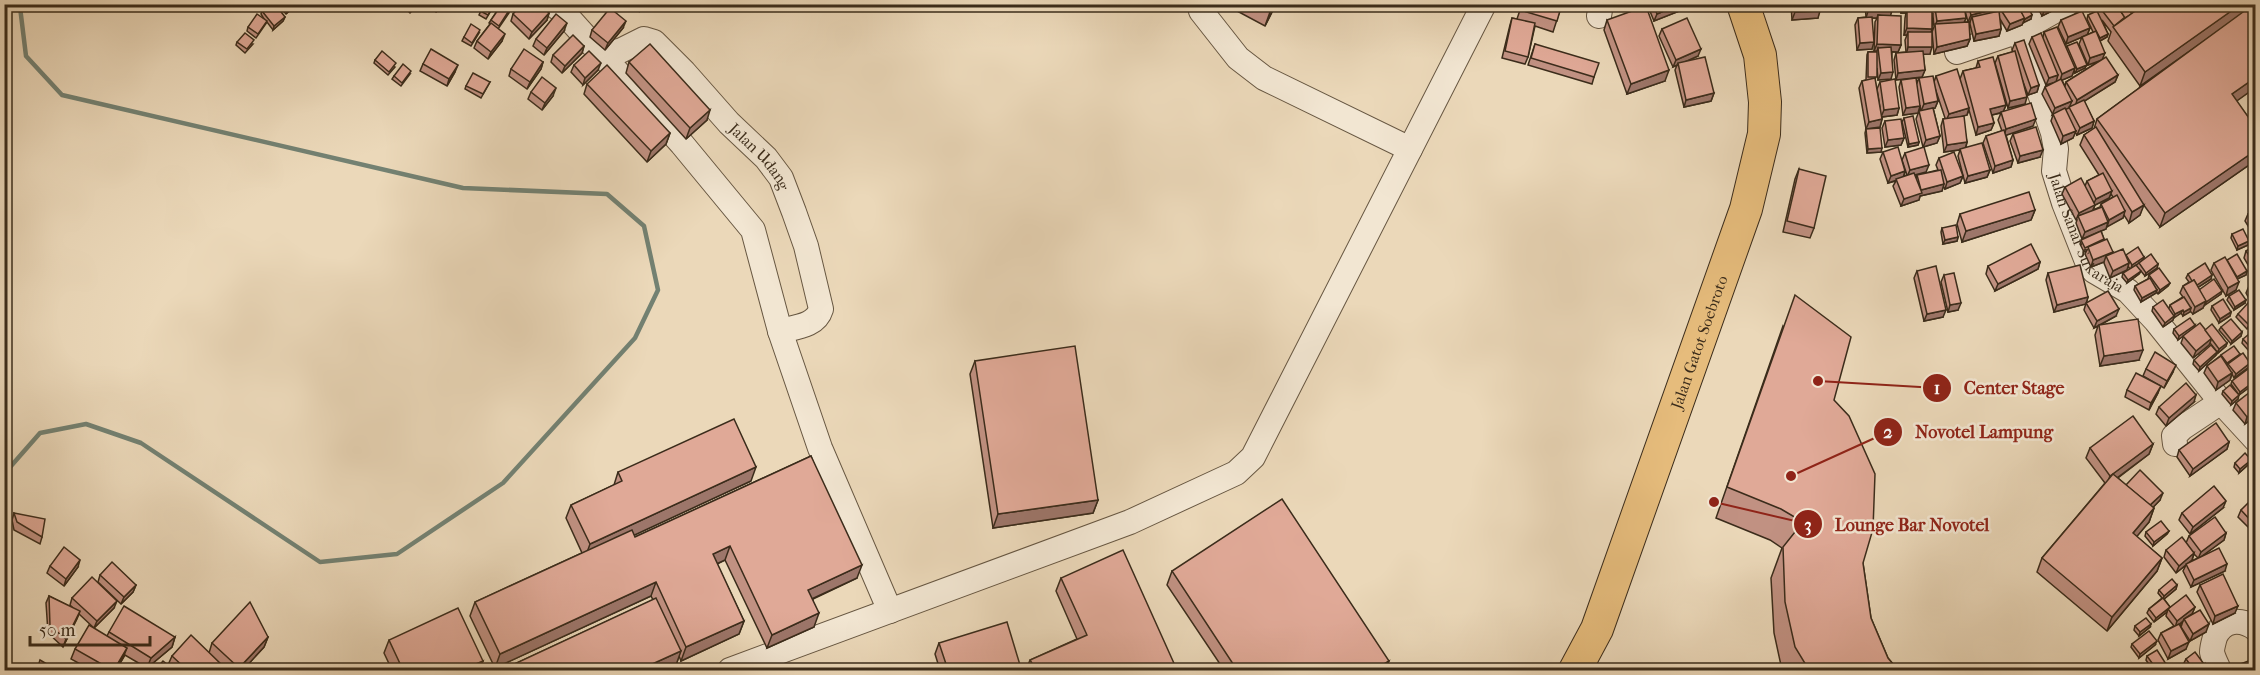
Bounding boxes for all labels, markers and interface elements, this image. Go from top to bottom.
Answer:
street label: Jalan Udang [723,118,794,193]
street label: Jalan Sanar Sukaraja [2045,169,2128,297]
street label: Jalan Gatot Soebroto [1666,273,1732,413]
callout: Center Stage [1922,370,2077,406]
text: 1 [1934,378,1940,399]
text: Center Stage [1964,378,2064,399]
callout: Novotel Lampung [1873,414,2065,450]
text: 2 [1883,422,1893,443]
text: Novotel Lampung [1915,422,2054,443]
callout: Lounge Bar Novotel [1793,506,2001,542]
text: 3 [1804,515,1812,536]
text: Lounge Bar Novotel [1835,515,1990,536]
scale bar [30,609,150,647]
text: 50 m [39,620,76,641]

